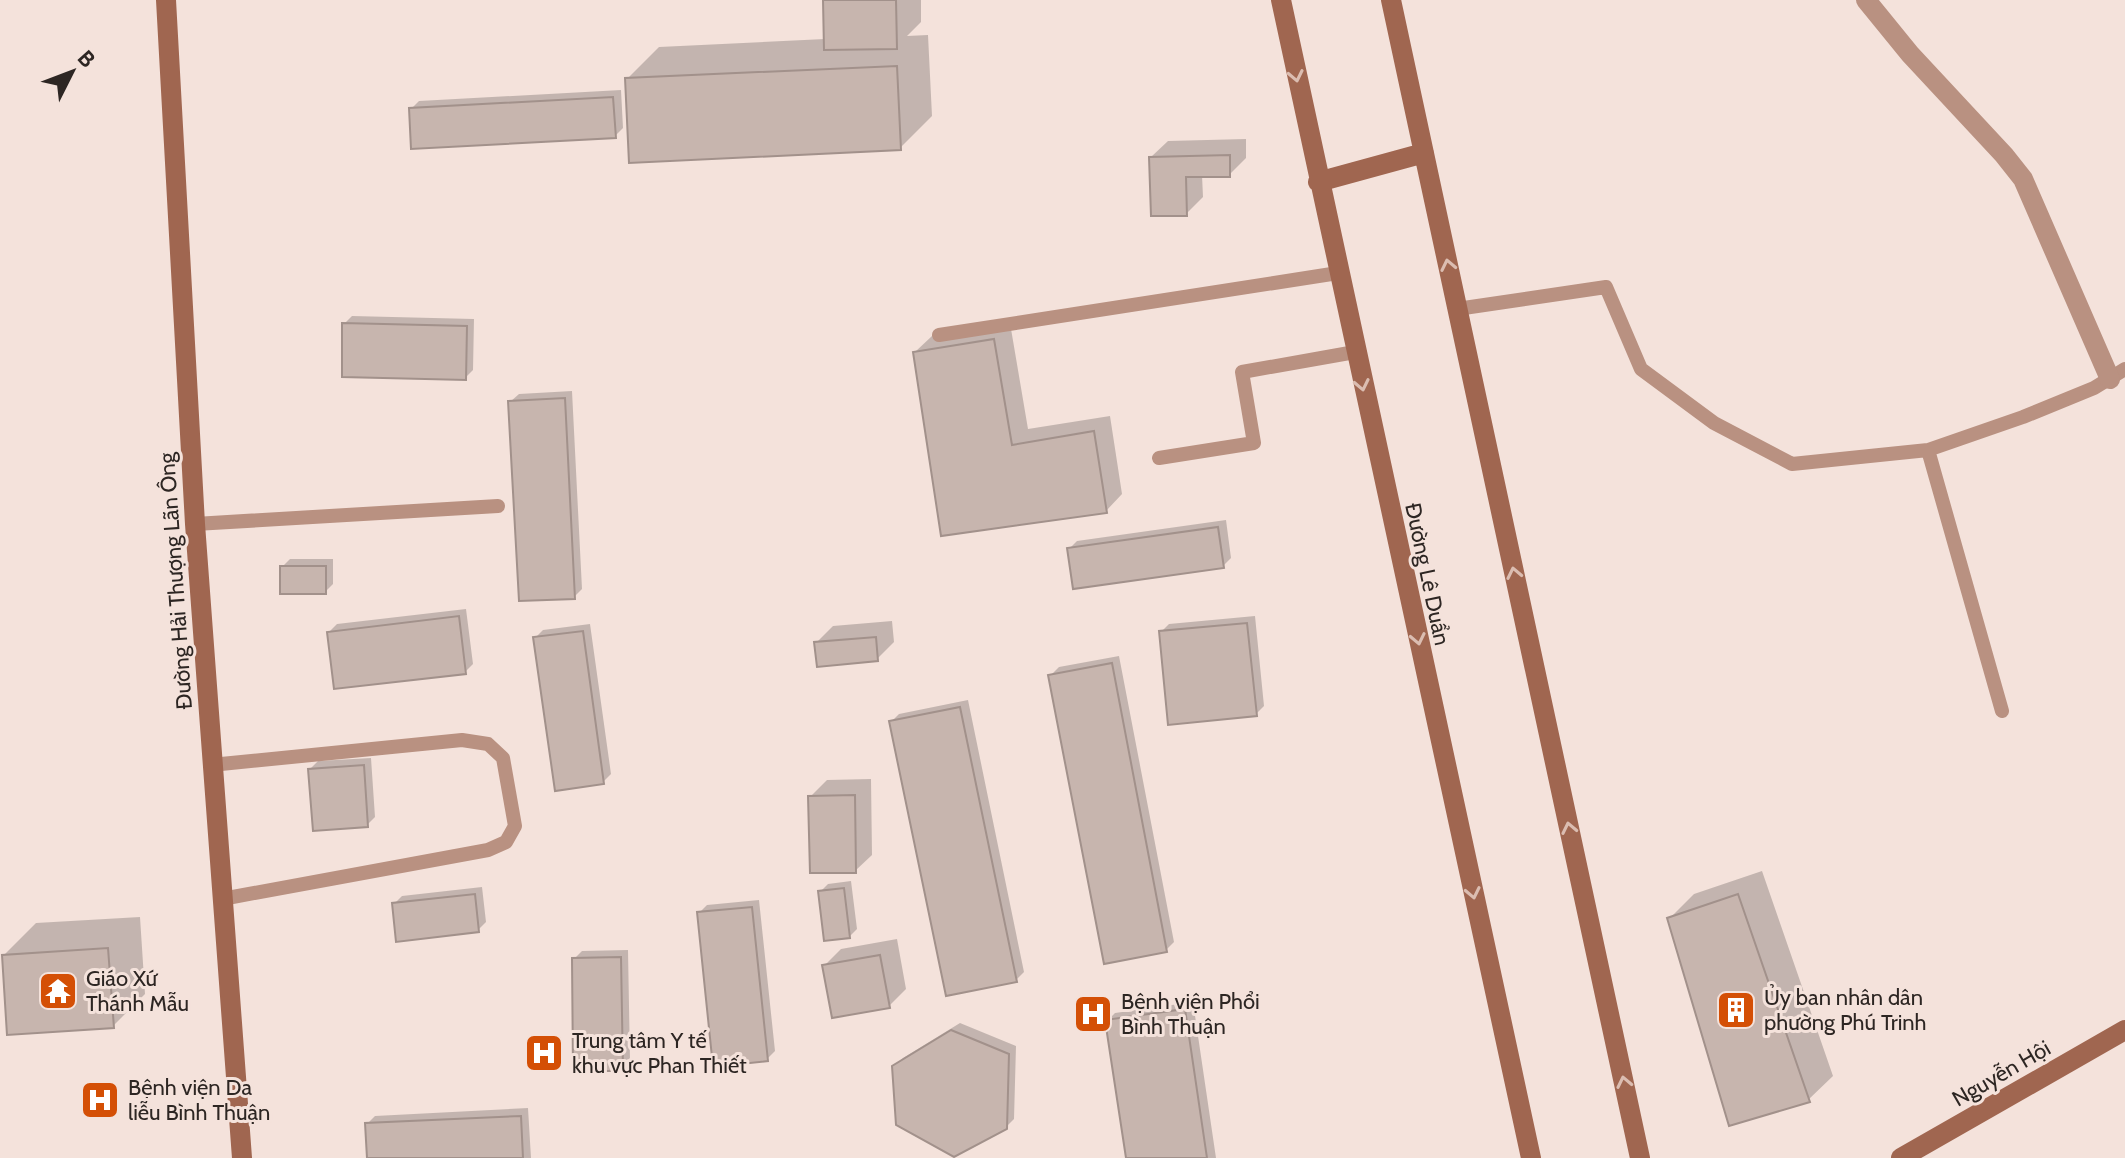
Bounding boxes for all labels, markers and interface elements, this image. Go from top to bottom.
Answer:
north arrow [32,32,112,112]
text: B [72,45,101,73]
one-way arrow [1287,70,1304,83]
one-way arrow [1440,258,1457,272]
one-way arrow [1353,378,1370,392]
street label: Đường Hải Thượng Lãn Ông [153,451,198,710]
street label: Đường Lê Duẩn [1399,500,1456,648]
one-way arrow [1507,567,1524,580]
one-way arrow [1409,632,1426,646]
one-way arrow [1561,821,1578,835]
one-way arrow [1464,886,1481,900]
place label: Giáo Xứ Thánh Mẫu [86,965,189,1017]
temple icon: Giáo Xứ Thánh Mẫu [37,970,79,1012]
place label: Ủy ban nhân dân phường Phú Trinh [1764,984,1927,1036]
place label: Bệnh viện Phổi Bình Thuận [1121,988,1260,1040]
building icon: Ủy ban nhân dân phường Phú Trinh [1715,989,1757,1031]
hospital icon: Bệnh viện Phổi Bình Thuận [1072,993,1114,1035]
place label: Trung tâm Y tế khu vực Phan Thiết [572,1027,747,1079]
hospital icon: Trung tâm Y tế khu vực Phan Thiết [523,1032,565,1074]
street label: Nguyễn Hội [1947,1034,2055,1112]
place label: Bệnh viện Da liễu Bình Thuận [128,1074,270,1126]
one-way arrow [1616,1075,1633,1089]
hospital icon: Bệnh viện Da liễu Bình Thuận [79,1079,121,1121]

